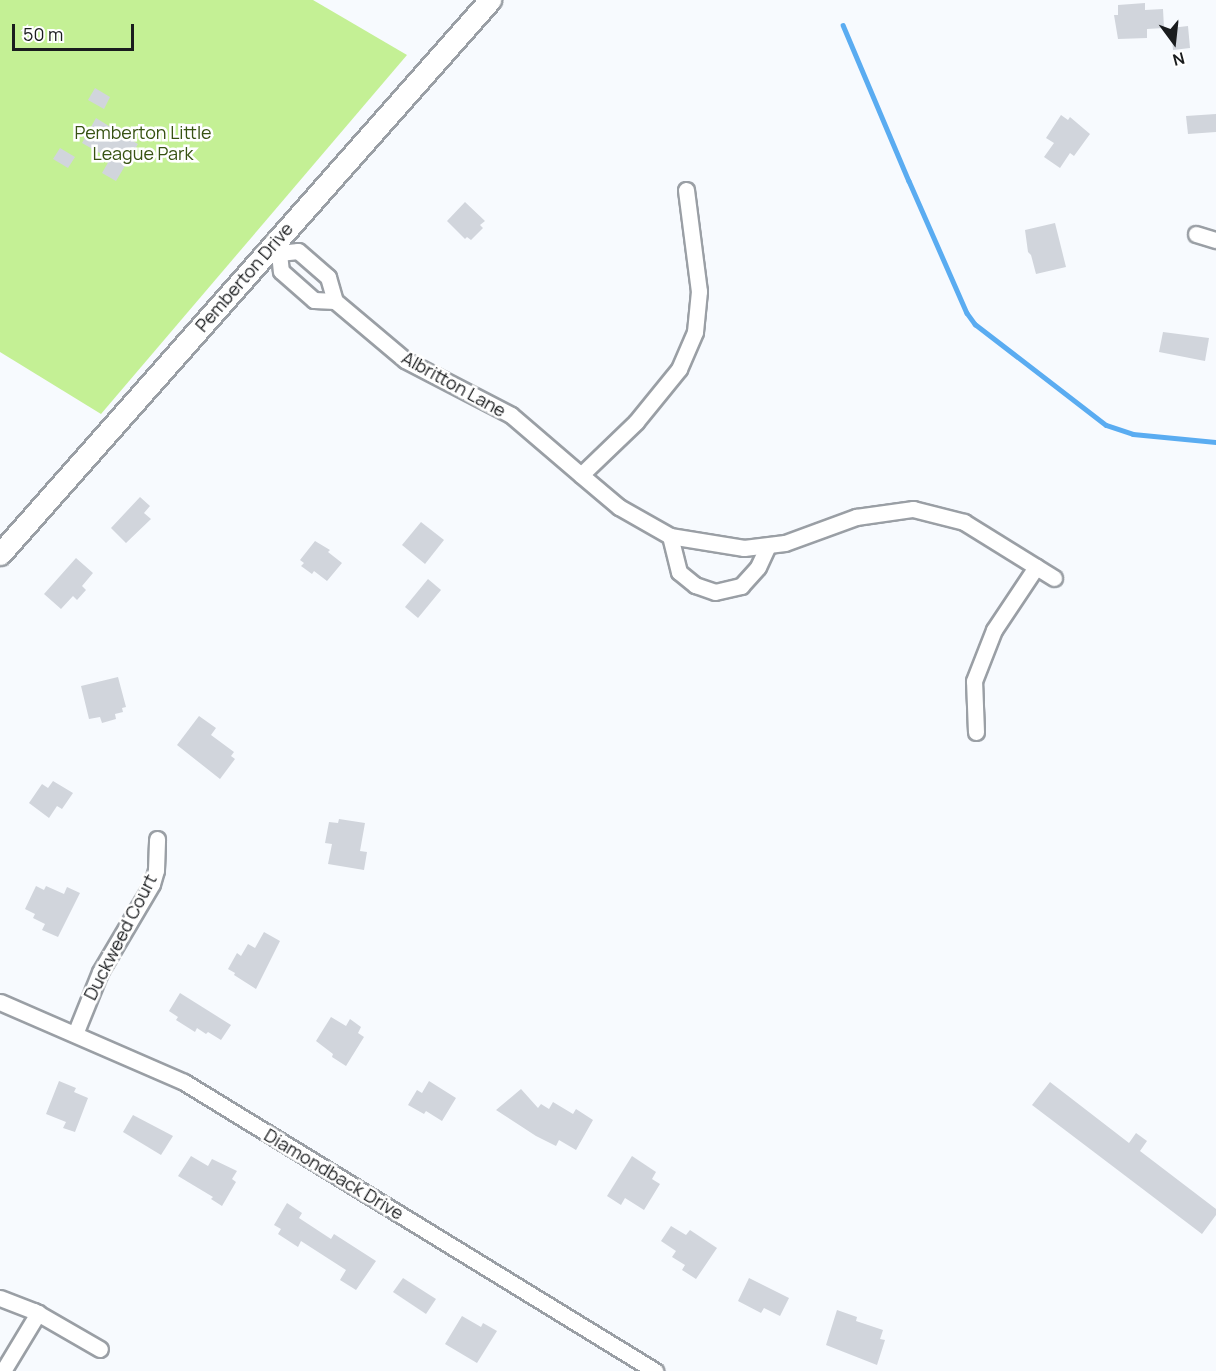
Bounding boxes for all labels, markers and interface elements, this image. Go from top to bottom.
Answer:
scale bar [15,12,136,50]
north arrow [1144,12,1204,72]
text: 50 m [23,22,63,46]
text: N [1170,47,1187,72]
park label: Pemberton Little League Park [74,122,212,164]
street label: Pemberton Drive [191,218,297,336]
street label: Albritton Lane [398,347,510,421]
street label: Duckweed Court [79,870,161,1004]
street label: Diamondback Drive [260,1124,408,1224]

